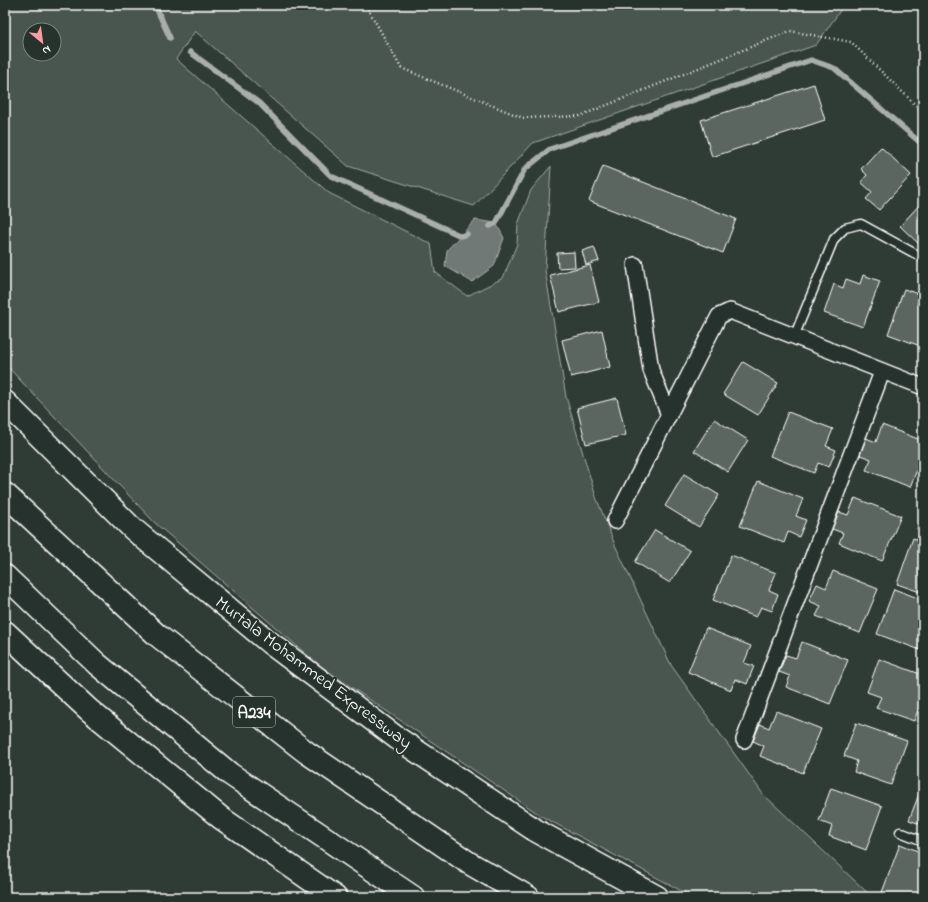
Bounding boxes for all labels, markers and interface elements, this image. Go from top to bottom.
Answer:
north arrow [22,22,62,62]
text: N [39,41,53,59]
street label: Murtala Mohammed Expressway [209,591,417,756]
road number: A234 [233,697,275,727]

